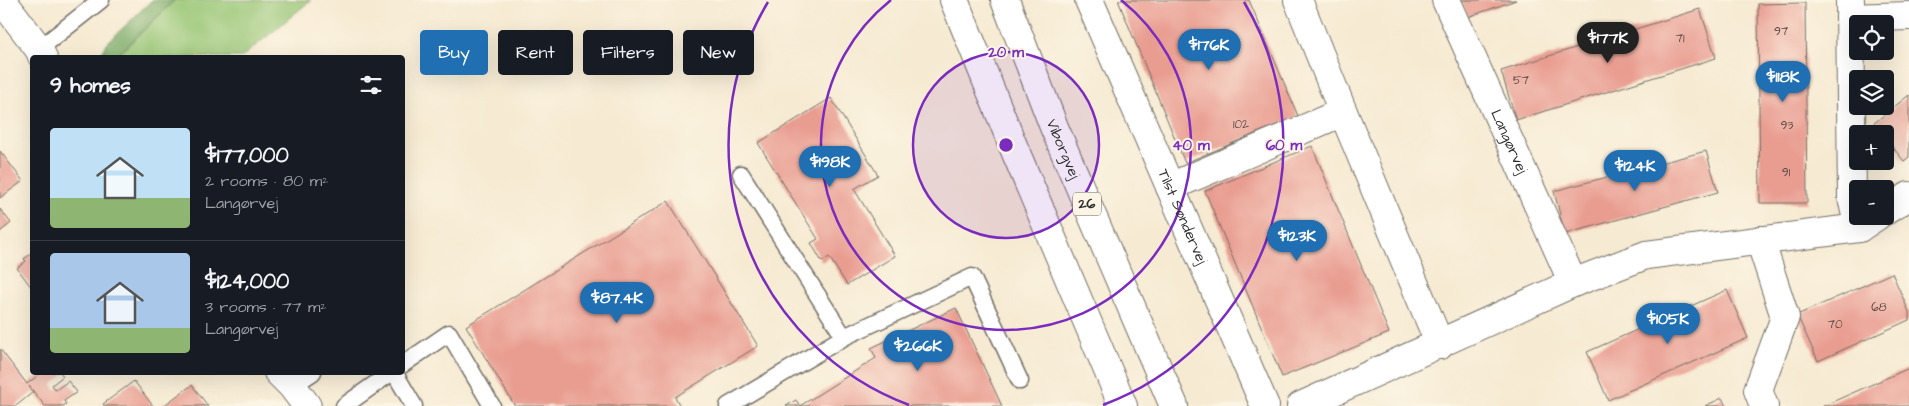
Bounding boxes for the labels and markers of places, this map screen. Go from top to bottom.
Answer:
pin: $177K [1573,22,1643,64]
pin: $176K [1174,28,1244,71]
pin: $118K [1748,61,1818,103]
centre of rings [997,136,1015,154]
pin: $198K [795,146,865,188]
pin: $124K [1600,150,1670,192]
pin: $123K [1262,220,1332,262]
pin: $87.4K [576,282,658,324]
pin: $105K [1633,302,1703,345]
pin: $266K [883,330,953,372]

